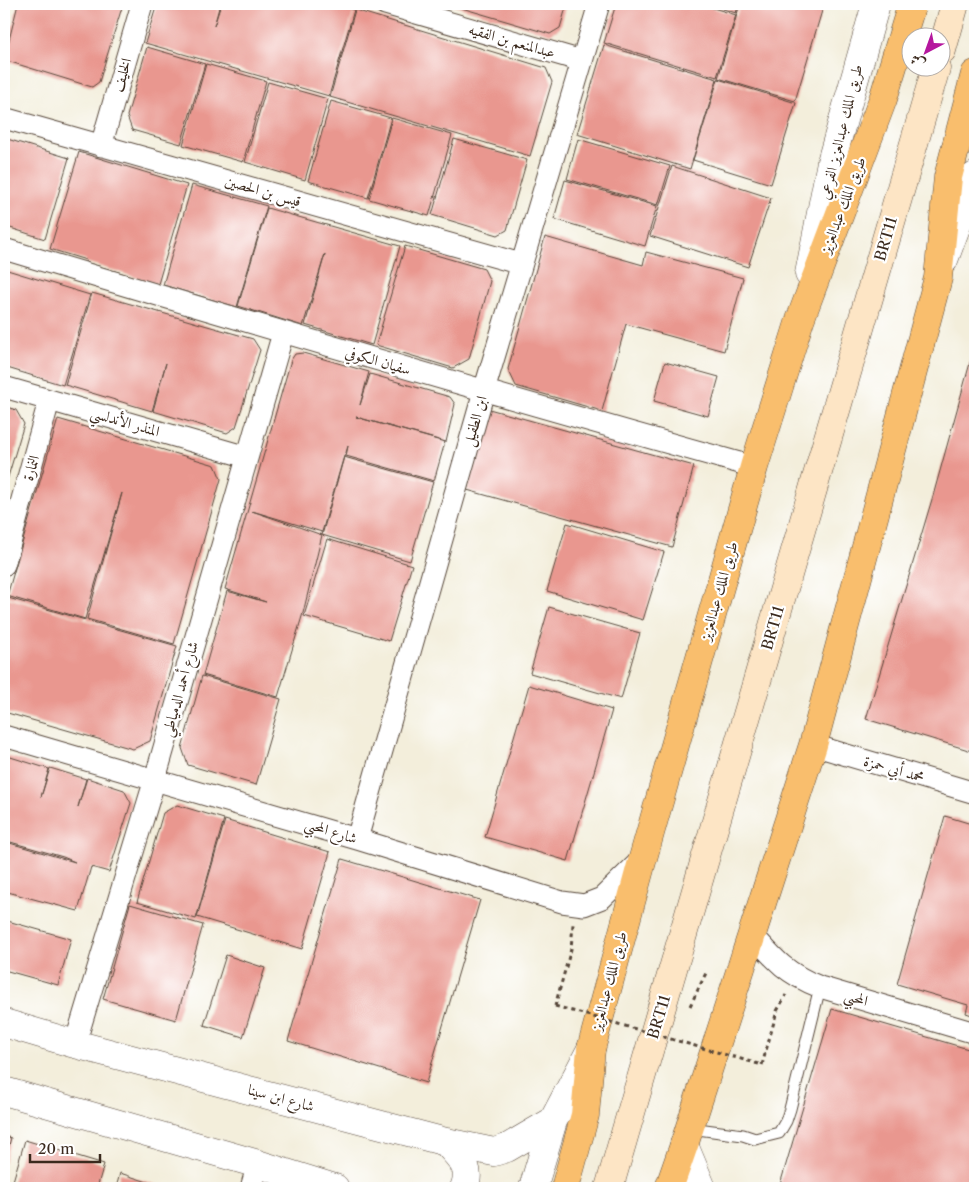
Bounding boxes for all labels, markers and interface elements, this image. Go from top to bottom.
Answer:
street label: عبدالمنعم بن الفقيه [465,19,558,67]
north arrow [902,28,952,78]
text: ش [906,50,929,73]
street label: الخليف [108,56,135,94]
street label: طريق الملك عبدالعزيز الفرعي [815,62,869,202]
street label: طريق الملك عبدالعزيز [815,154,871,258]
street label: قيس بن الحصين [223,171,303,211]
street label: BRT11 [870,214,901,263]
street label: سفيان الكوفي [342,342,413,382]
street label: ابن الطفيل [458,393,493,449]
street label: المنذر الأندلسي [87,402,162,445]
street label: النمارة [18,453,43,483]
street label: طريق الملك عبدالعزيز [695,539,743,645]
street label: BRT11 [757,603,788,652]
street label: شارع أحمد الدمياطي [156,639,207,740]
street label: محمد أبي حمزة [861,750,927,789]
street label: شارع المحبي [301,814,360,852]
street label: طريق الملك عبدالعزيز [586,929,632,1035]
street label: المحبي [841,985,870,1015]
street label: BRT11 [643,992,674,1041]
street label: شارع ابن سينا [245,1080,316,1119]
scale bar [30,1132,100,1164]
text: 20 m [38,1139,74,1158]

